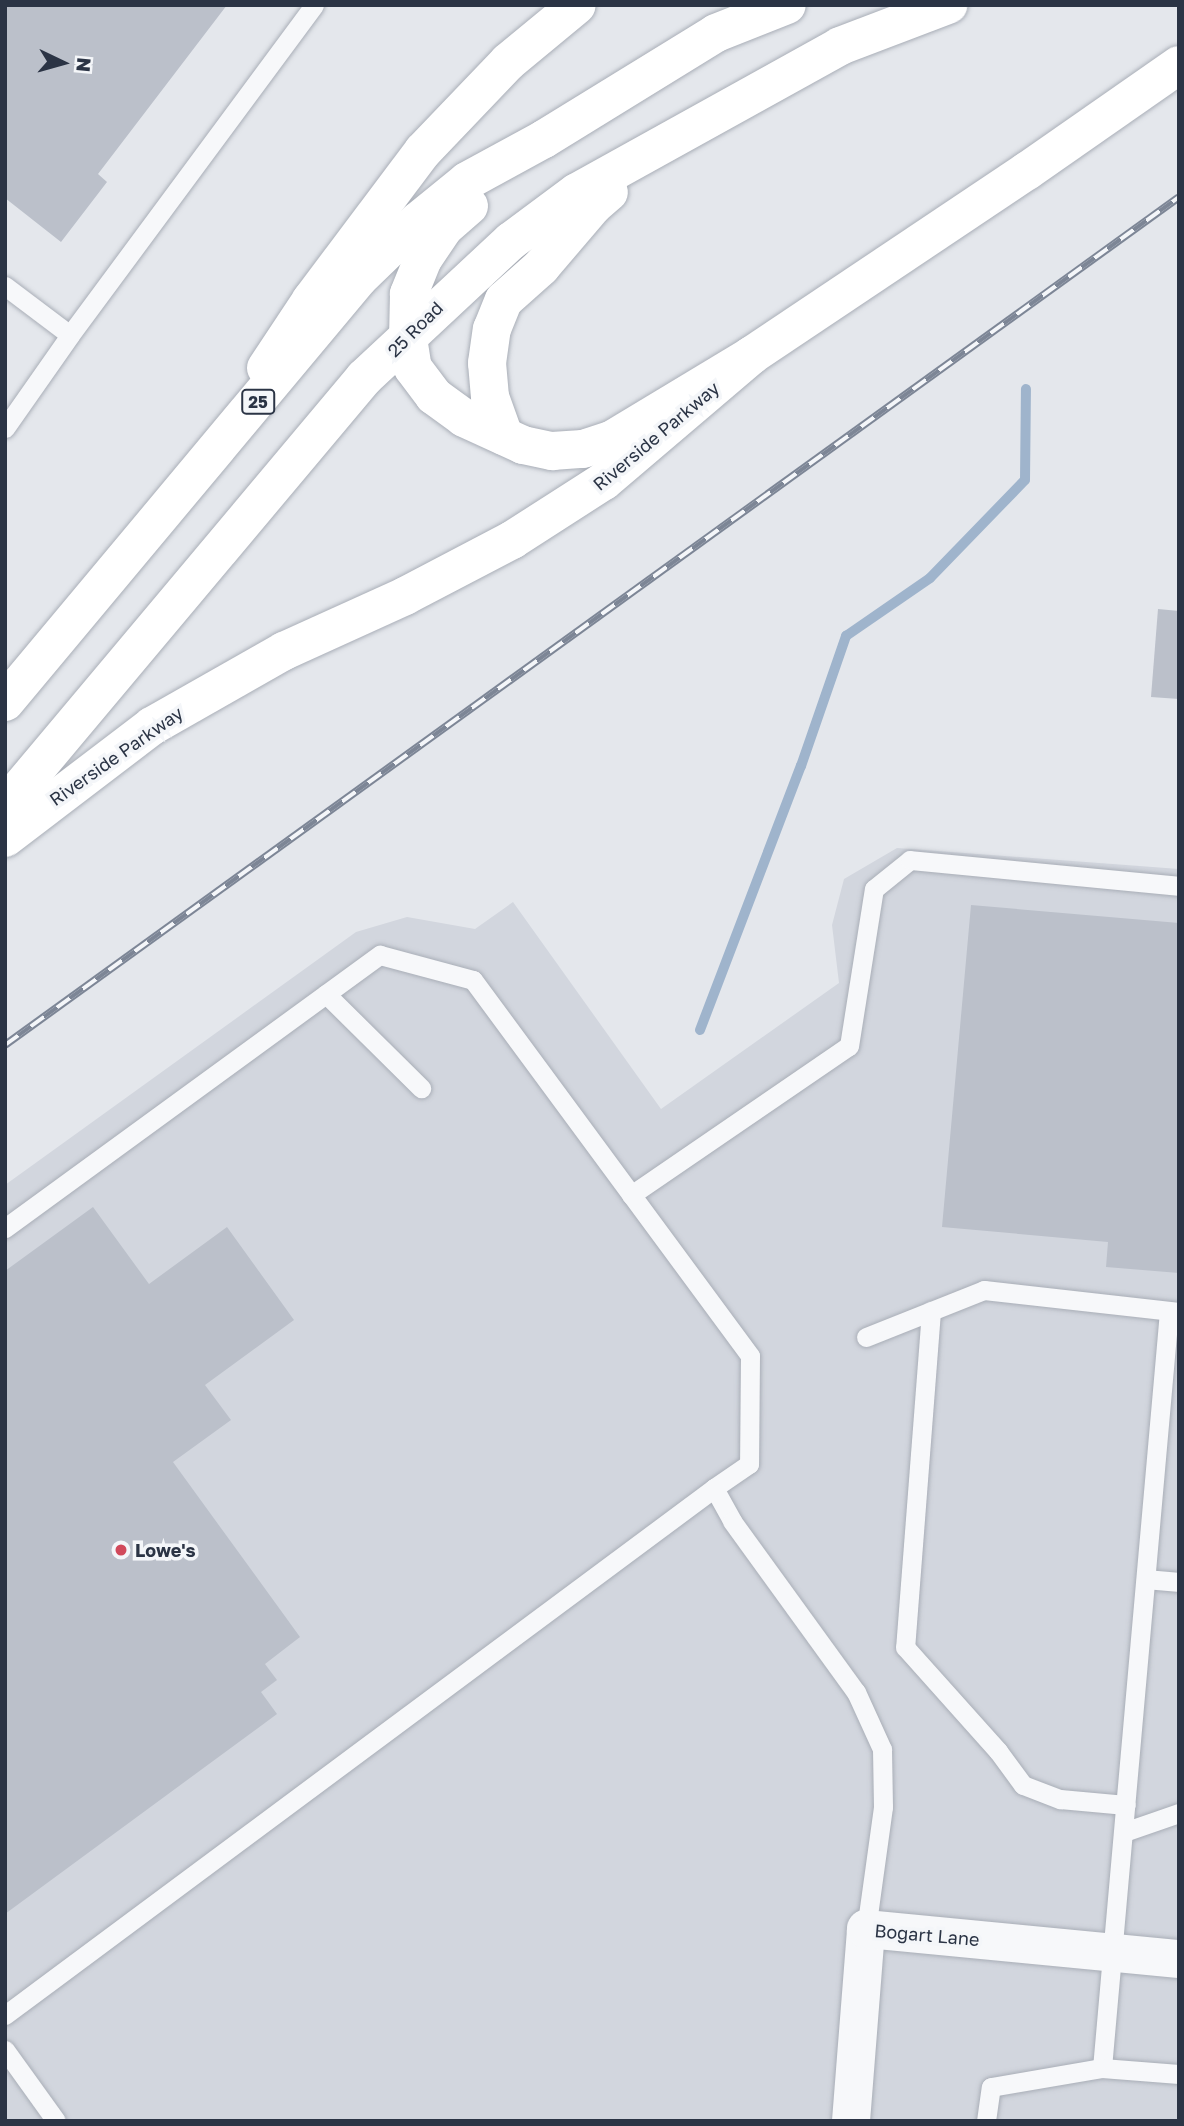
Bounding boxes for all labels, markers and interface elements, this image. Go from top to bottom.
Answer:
north arrow [28,28,98,98]
text: N [72,57,97,73]
street label: 25 Road [383,297,447,361]
street label: Riverside Parkway [589,377,723,495]
road number: 25 [240,390,276,414]
street label: Riverside Parkway [45,702,187,810]
place label: Lowe's [135,1539,196,1561]
marker: Lowe's [113,1542,129,1558]
street label: Bogart Lane [874,1920,980,1950]

